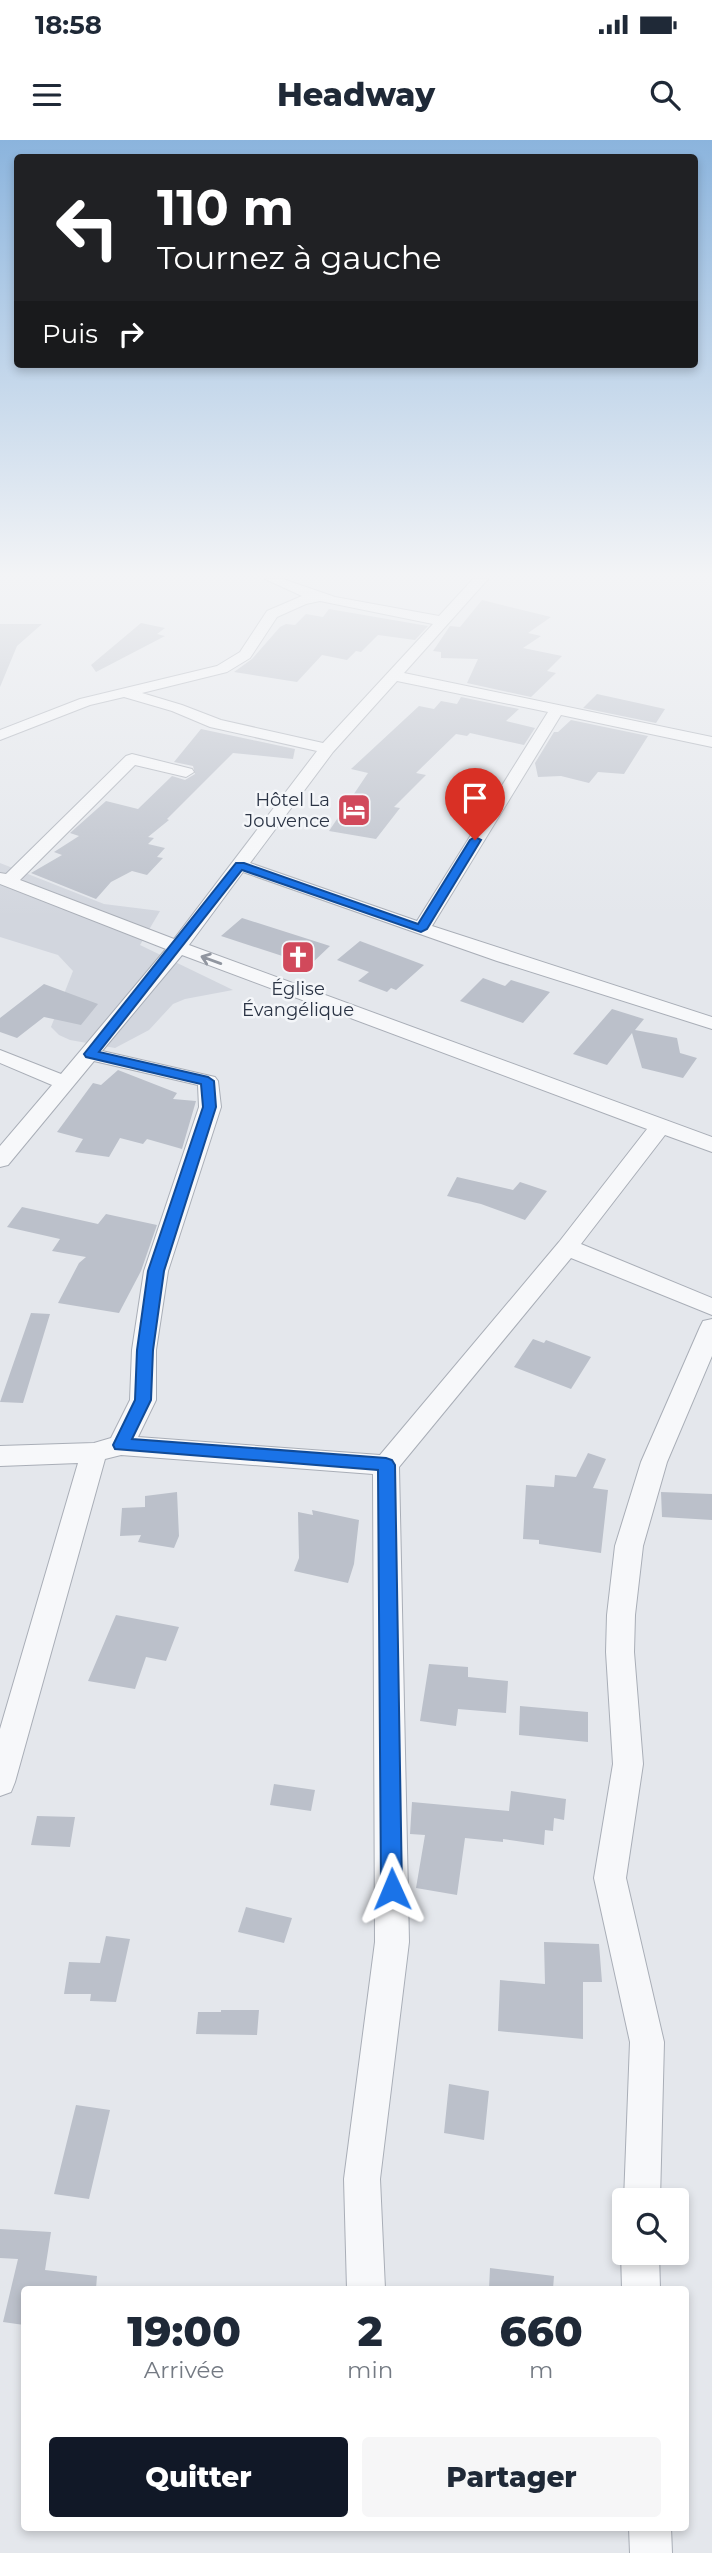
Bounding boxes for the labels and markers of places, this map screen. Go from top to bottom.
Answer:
pin [445,768,505,840]
place label: Hôtel La Jouvence [243,789,330,832]
hotel icon: Hôtel La Jouvence [335,791,373,829]
church icon: Église Évangélique [279,938,317,976]
place label: Église Évangélique [242,978,354,1021]

